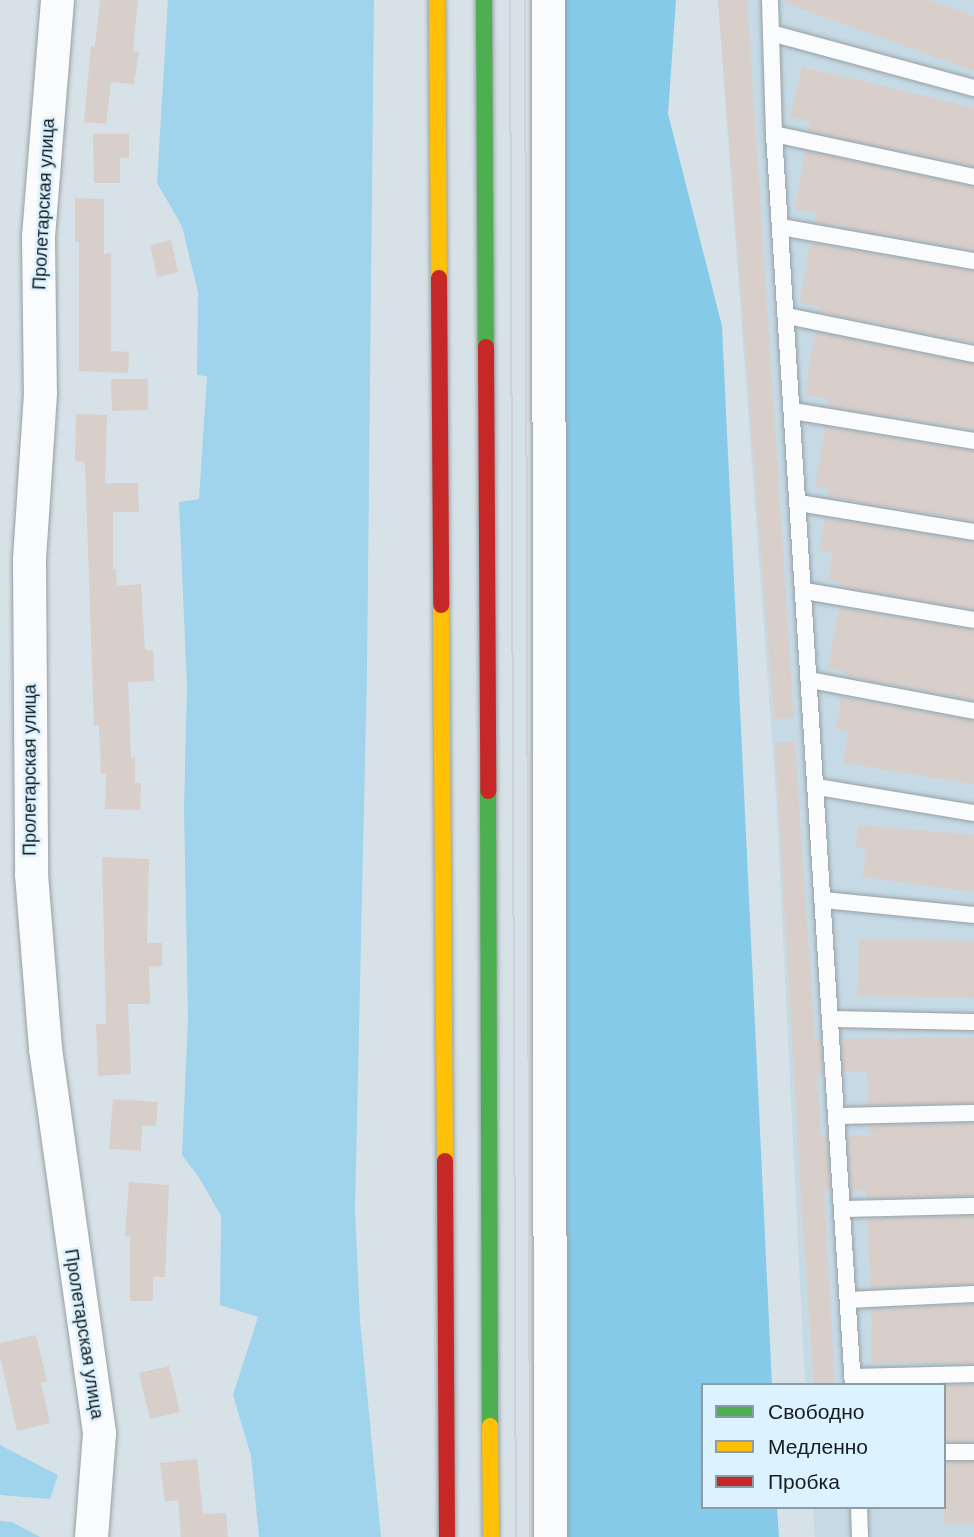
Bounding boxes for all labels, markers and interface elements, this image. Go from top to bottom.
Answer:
street label: Пролетарская улица [29,118,59,290]
street label: Пролетарская улица [19,684,41,856]
street label: Пролетарская улица [60,1247,108,1421]
legend [701,1383,946,1509]
text: Свободно [768,1398,865,1426]
text: Медленно [768,1433,868,1461]
text: Пробка [768,1468,840,1496]

